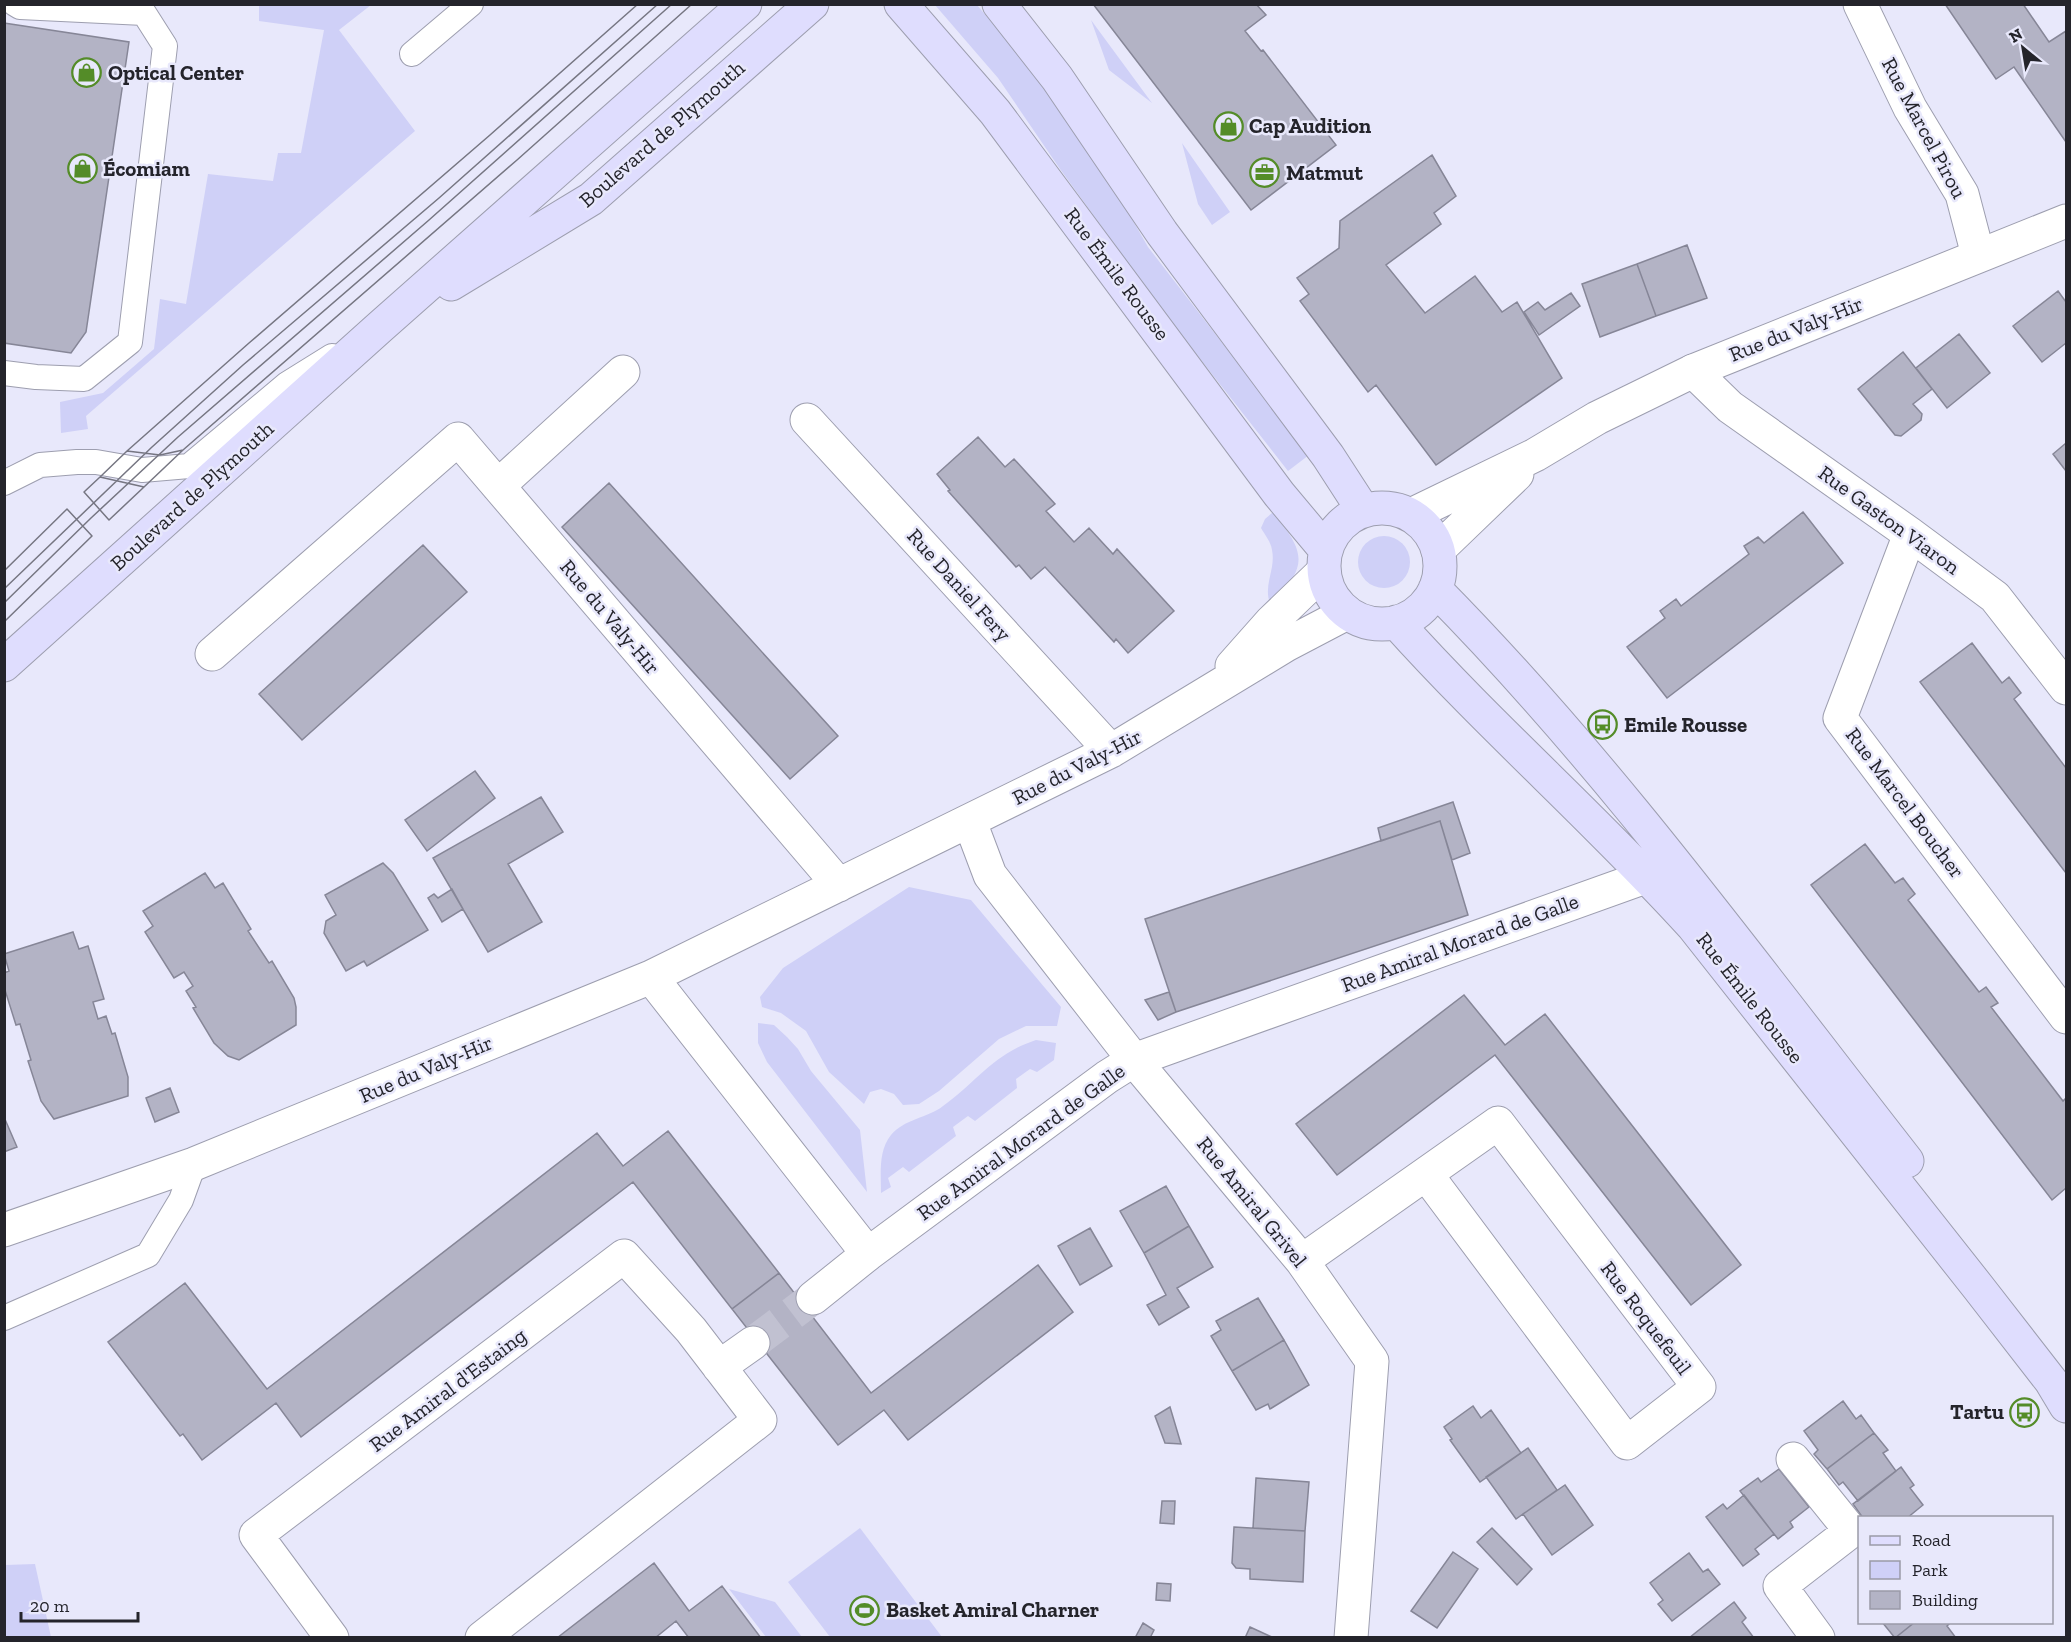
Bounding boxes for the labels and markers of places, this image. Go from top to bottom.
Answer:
shop icon: Optical Center [71,57,103,89]
place label: Optical Center [108,60,244,85]
shop icon: Cap Audition [1212,110,1244,142]
place label: Cap Audition [1249,113,1372,138]
shop icon: Écomiam [66,153,98,185]
place label: Écomiam [103,156,191,181]
office icon: Matmut [1249,157,1281,189]
place label: Matmut [1286,160,1363,185]
bus stop icon: Emile Rousse [1587,709,1619,741]
place label: Emile Rousse [1624,712,1747,737]
bus stop icon: Tartu [2009,1396,2041,1428]
place label: Tartu [1950,1399,2004,1424]
sports icon: Basket Amiral Charner [849,1594,881,1626]
place label: Basket Amiral Charner [886,1597,1099,1622]

